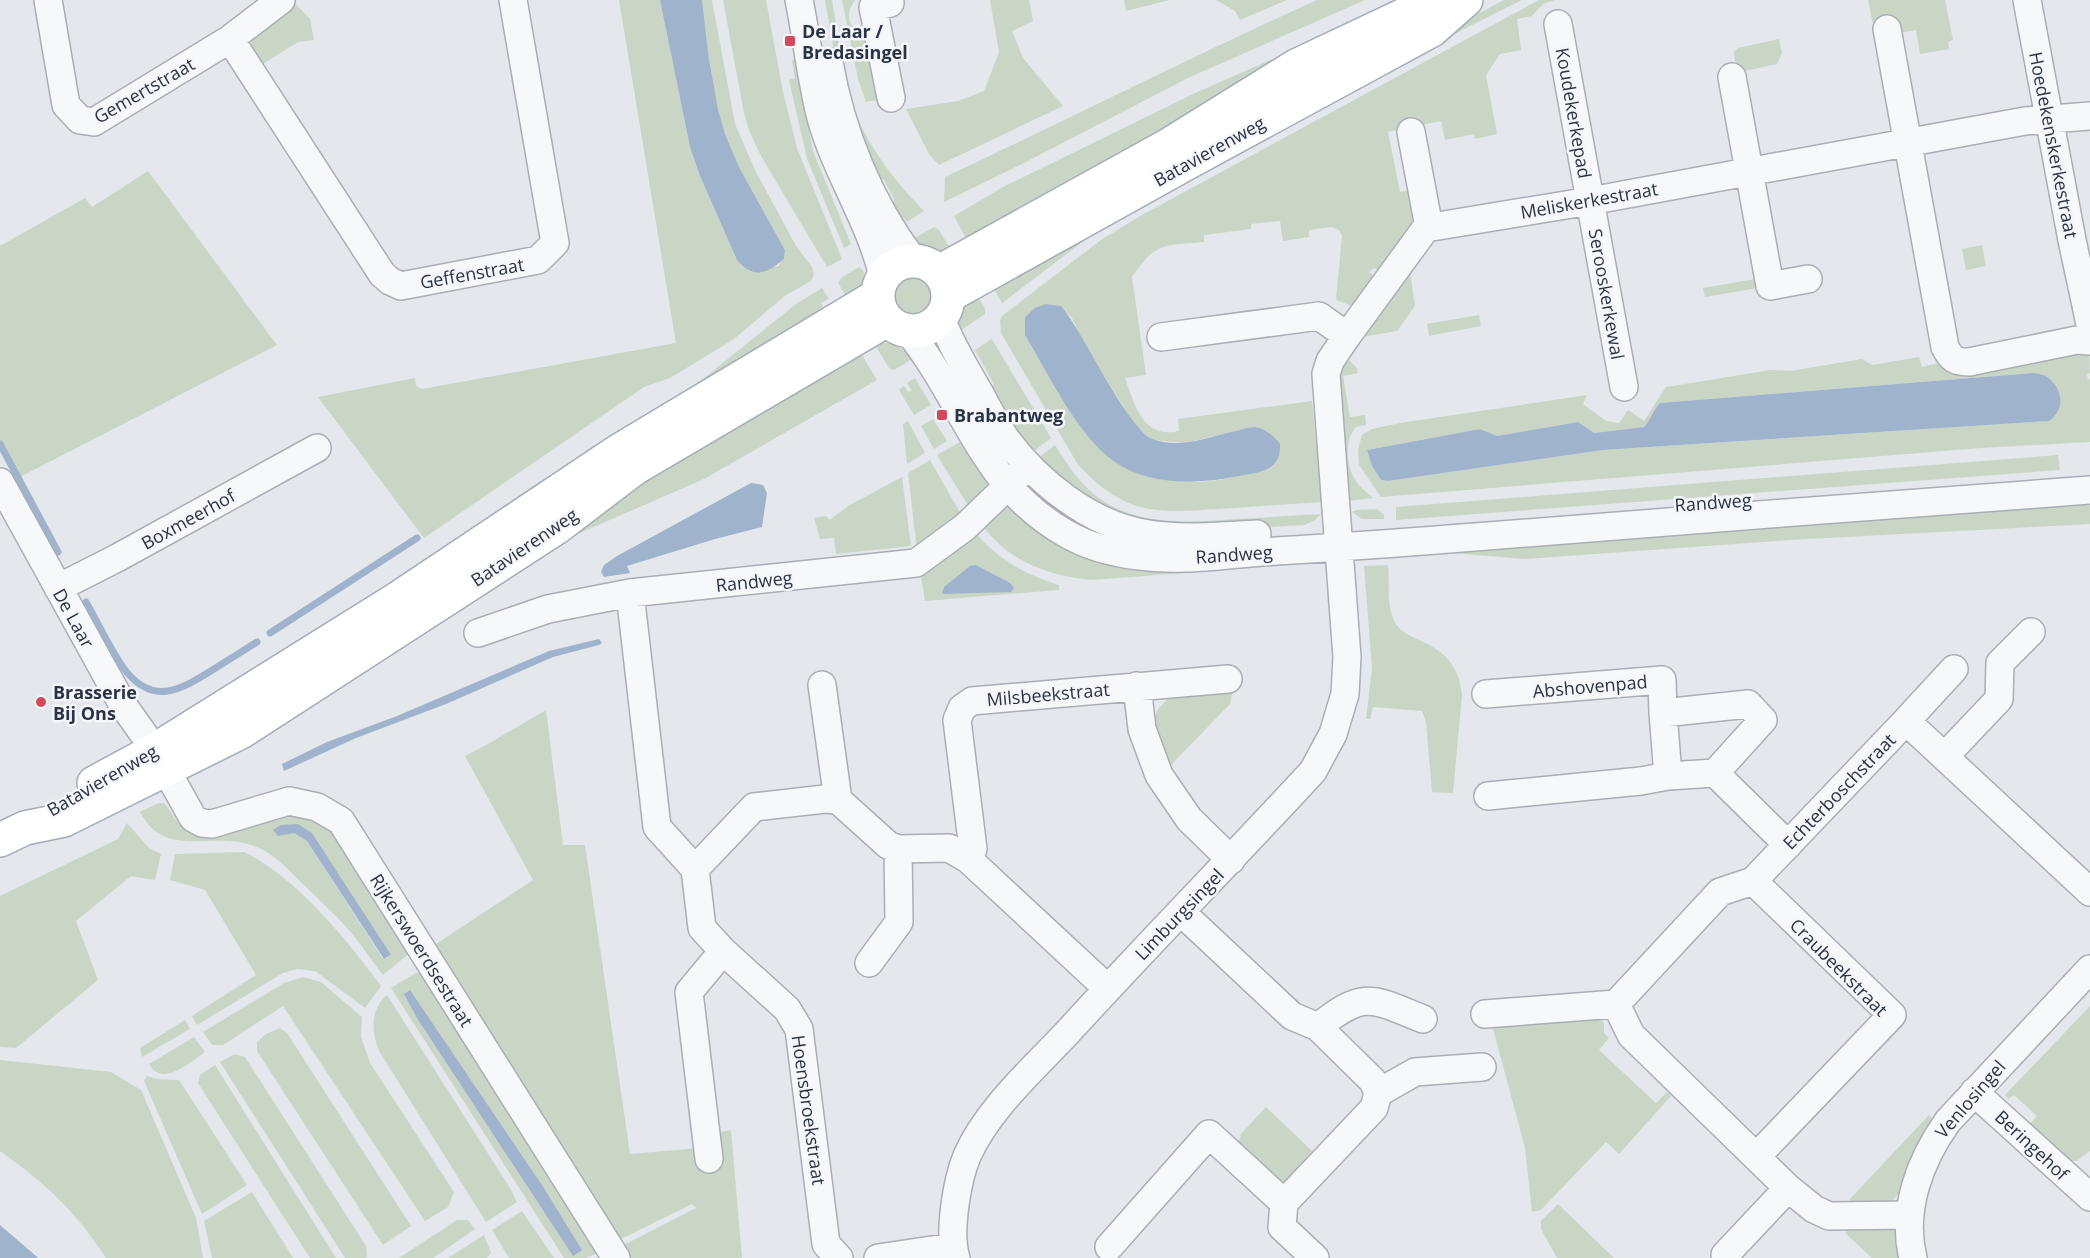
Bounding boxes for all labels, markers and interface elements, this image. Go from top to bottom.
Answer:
place label: De Laar / Bredasingel [802,19,908,64]
marker: De Laar / Bredasingel [783,34,797,48]
street label: Koudekerkepad [1551,46,1597,180]
street label: Hoedekenskerkestraat [2024,50,2084,240]
street label: Gemertstraat [89,51,199,129]
street label: Batavierenweg [1149,110,1269,192]
street label: Meliskerkestraat [1518,176,1660,224]
street label: Serooskerkewal [1584,227,1630,361]
street label: Geffenstraat [418,252,526,294]
place label: Brabantweg [954,403,1063,427]
marker: Brabantweg [935,408,949,422]
street label: Boxmeerhof [137,483,240,555]
street label: Randweg [1674,487,1752,517]
street label: Batavierenweg [466,502,582,592]
street label: Randweg [1195,539,1273,569]
street label: Randweg [714,565,794,597]
street label: De Laar [48,584,100,653]
street label: Abshovenpad [1532,669,1648,703]
street label: Milsbeekstraat [986,677,1110,711]
place label: Brasserie Bij Ons [53,680,137,725]
marker: Brasserie Bij Ons [34,695,48,709]
street label: Echterboschstraat [1777,728,1901,854]
street label: Batavierenweg [42,738,162,821]
street label: Limburgsingel [1129,863,1229,965]
street label: Rijkerswoerdsestraat [365,869,479,1031]
street label: Craubeekstraat [1785,913,1893,1021]
street label: Hoensbroekstraat [787,1033,831,1187]
street label: Venlosingel [1930,1055,2010,1143]
street label: Beringehof [1990,1105,2075,1186]

